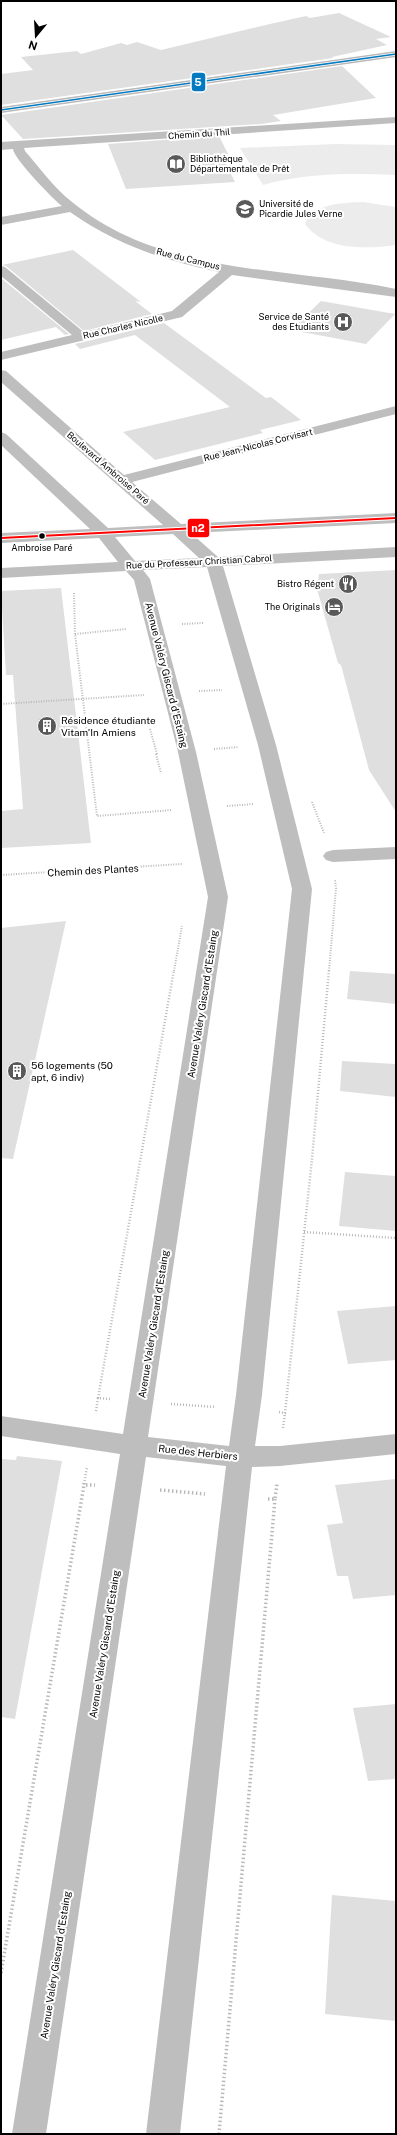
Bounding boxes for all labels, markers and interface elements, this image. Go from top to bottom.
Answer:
north arrow [16,16,56,56]
text: N [27,38,39,53]
line badge: 5 [191,72,206,92]
text: 5 [194,76,202,88]
street label: Chemin du Thil [168,126,231,141]
library icon: Bibliothèque Départementale de Prêt [165,153,187,175]
place label: Bibliothèque Départementale de Prêt [190,153,290,174]
school or university icon: Université de Picardie Jules Verne [234,198,256,220]
place label: Université de Picardie Jules Verne [259,198,343,219]
street label: Rue du Campus [155,245,221,272]
place label: Service de Santé des Etudiants [258,311,329,332]
hospital icon: Service de Santé des Etudiants [332,311,354,333]
street label: Rue Charles Nicolle [82,312,164,341]
street label: Rue Jean-Nicolas Corvisart [202,426,314,463]
street label: Boulevard Ambroise Paré [65,429,152,506]
line badge: n2 [187,518,210,538]
text: n2 [191,522,205,534]
marker: Ambroise Paré [37,531,47,541]
place label: Ambroise Paré [11,542,73,553]
street label: Rue du Professeur Christian Cabrol [126,552,273,571]
restaurant icon: Bistro Régent [337,573,359,595]
place label: Bistro Régent [277,578,334,589]
hotel icon: The Originals [323,596,345,618]
street label: Avenue Valéry Giscard d'Estaing [143,601,191,749]
place label: The Originals [265,601,320,612]
place label: Résidence étudiante Vitam'In Amiens [61,714,156,738]
building icon: Résidence étudiante Vitam'In Amiens [36,715,58,737]
street label: Chemin des Plantes [47,862,139,878]
street label: Avenue Valéry Giscard d'Estaing [184,929,220,1079]
place label: 56 logements (50 apt, 6 indiv) [31,1059,113,1083]
building icon: 56 logements (50 apt, 6 indiv) [6,1060,28,1082]
street label: Avenue Valéry Giscard d'Estaing [135,1249,171,1399]
street label: Rue des Herbiers [158,1442,238,1462]
street label: Avenue Valéry Giscard d'Estaing [86,1569,122,1719]
street label: Avenue Valéry Giscard d'Estaing [37,1890,73,2040]

